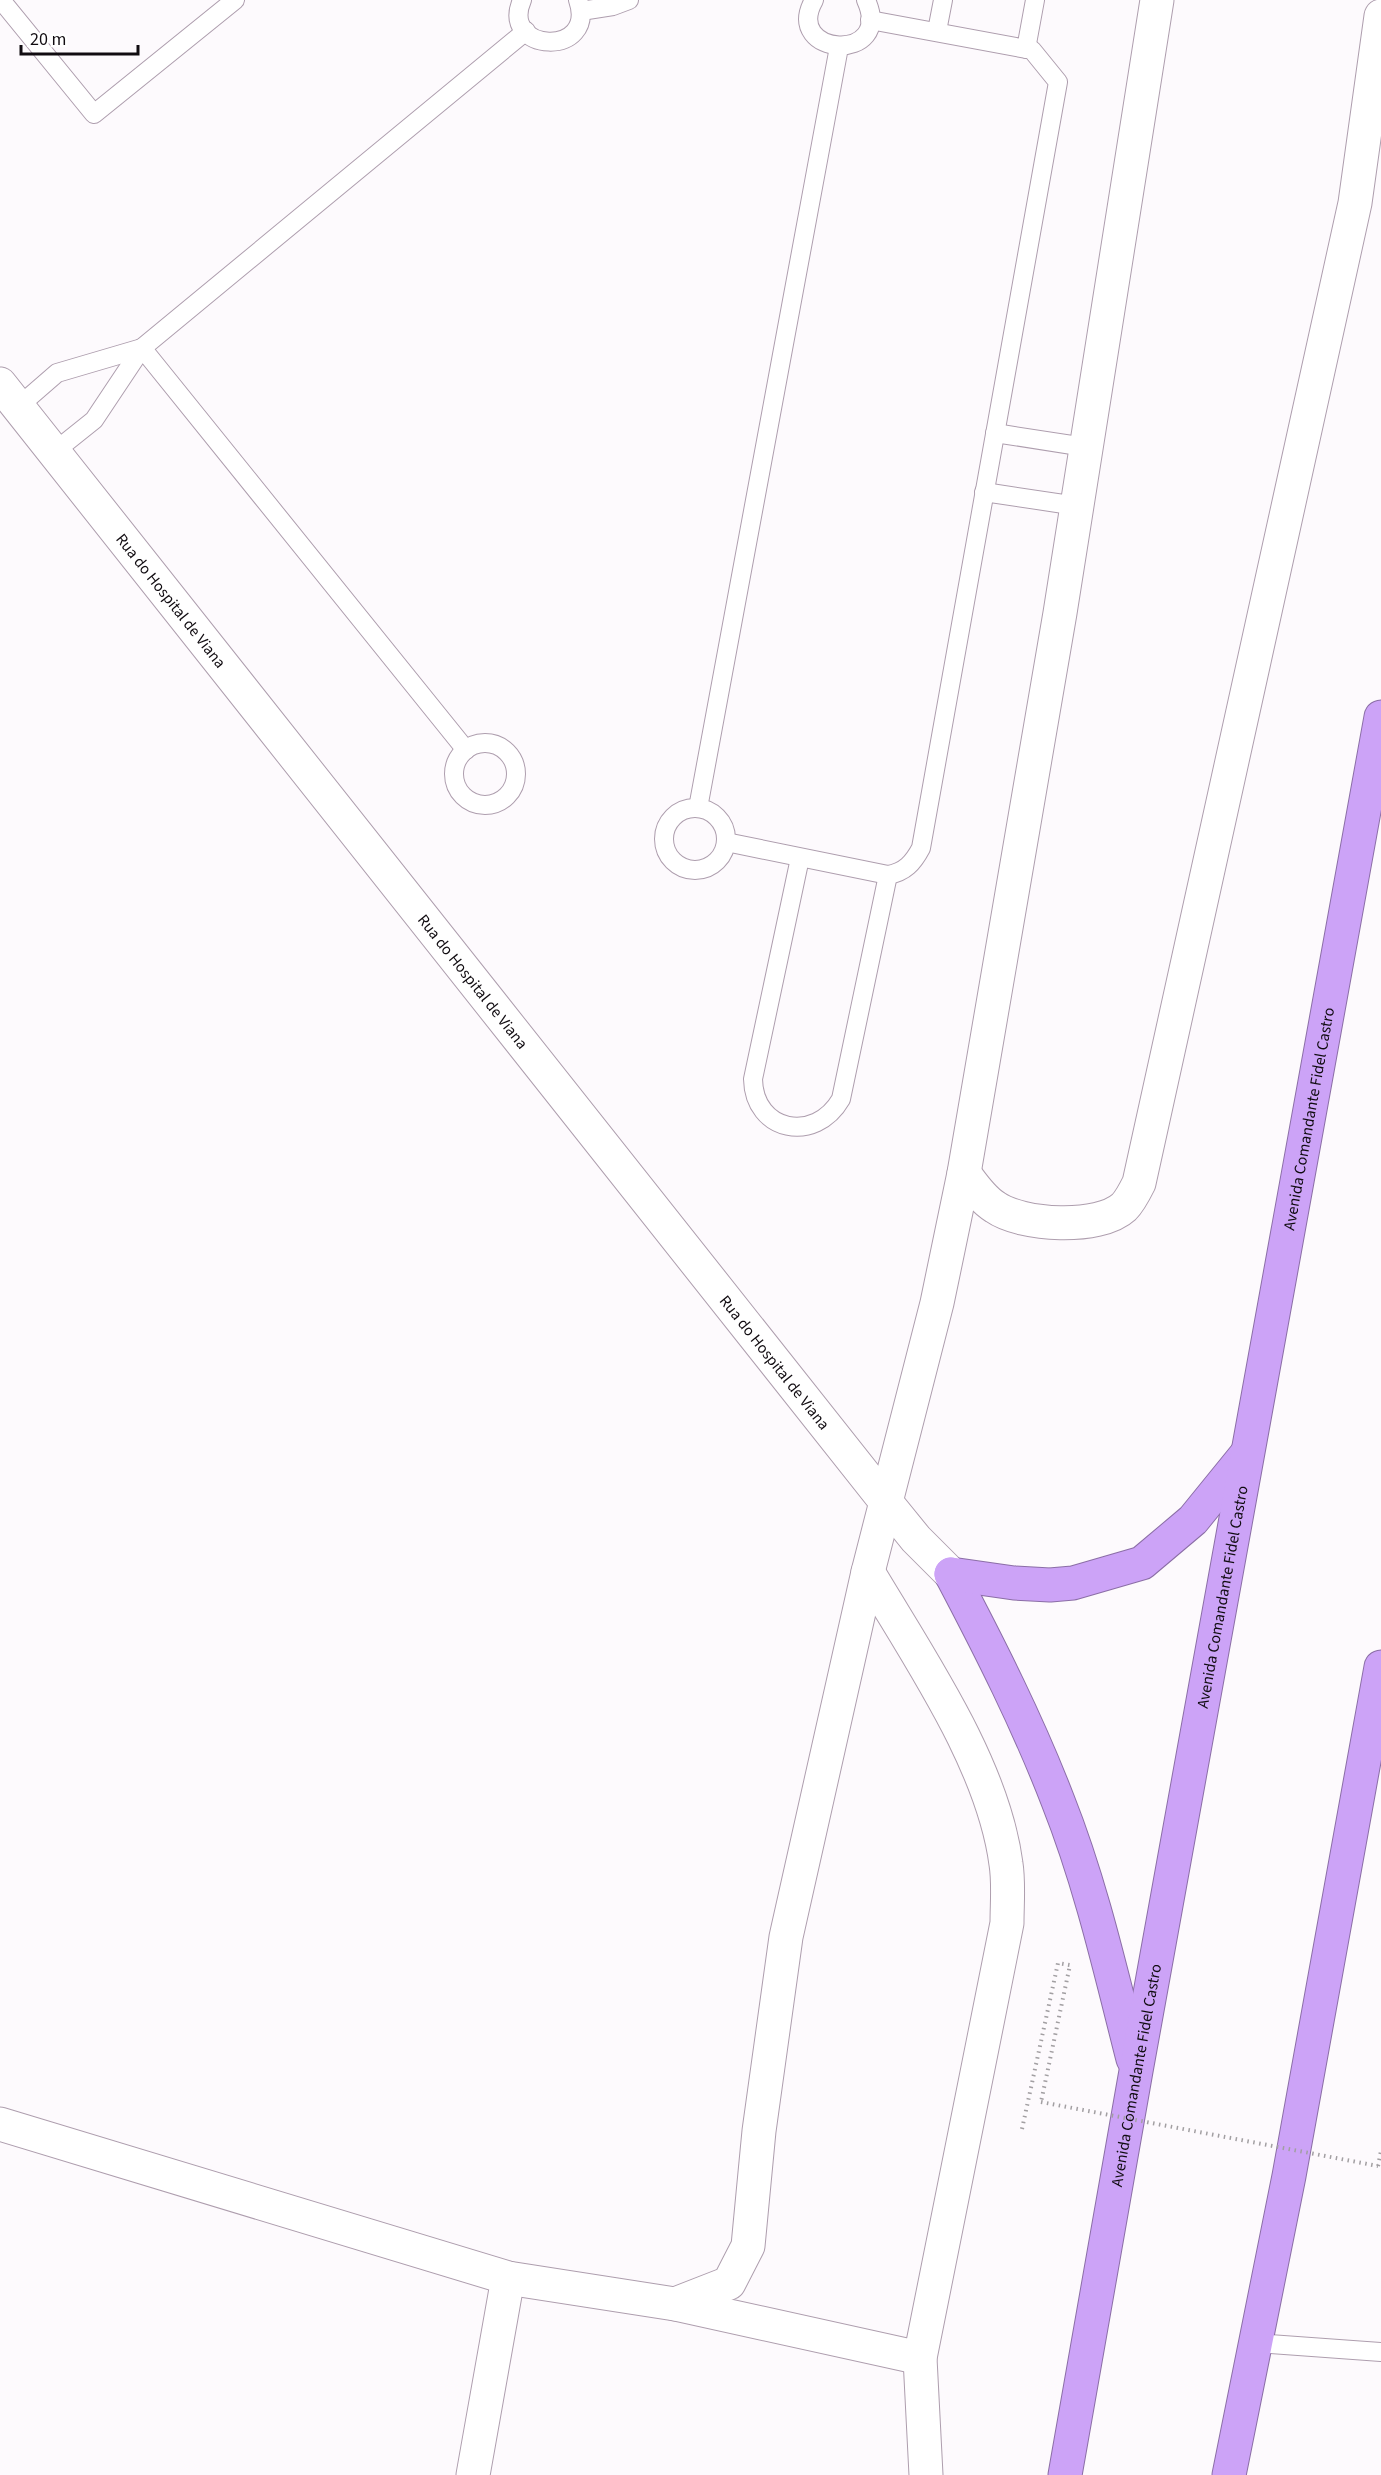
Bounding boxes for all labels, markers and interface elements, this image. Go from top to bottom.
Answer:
scale bar [21,18,138,56]
text: 20 m [30,27,66,52]
street label: Rua do Hospital de Viana [110,529,231,673]
street label: Rua do Hospital de Viana [412,910,533,1054]
street label: Avenida Comandante Fidel Castro [1278,1006,1340,1232]
street label: Rua do Hospital de Viana [714,1291,835,1435]
street label: Avenida Comandante Fidel Castro [1192,1484,1254,1710]
street label: Avenida Comandante Fidel Castro [1106,1962,1167,2188]

